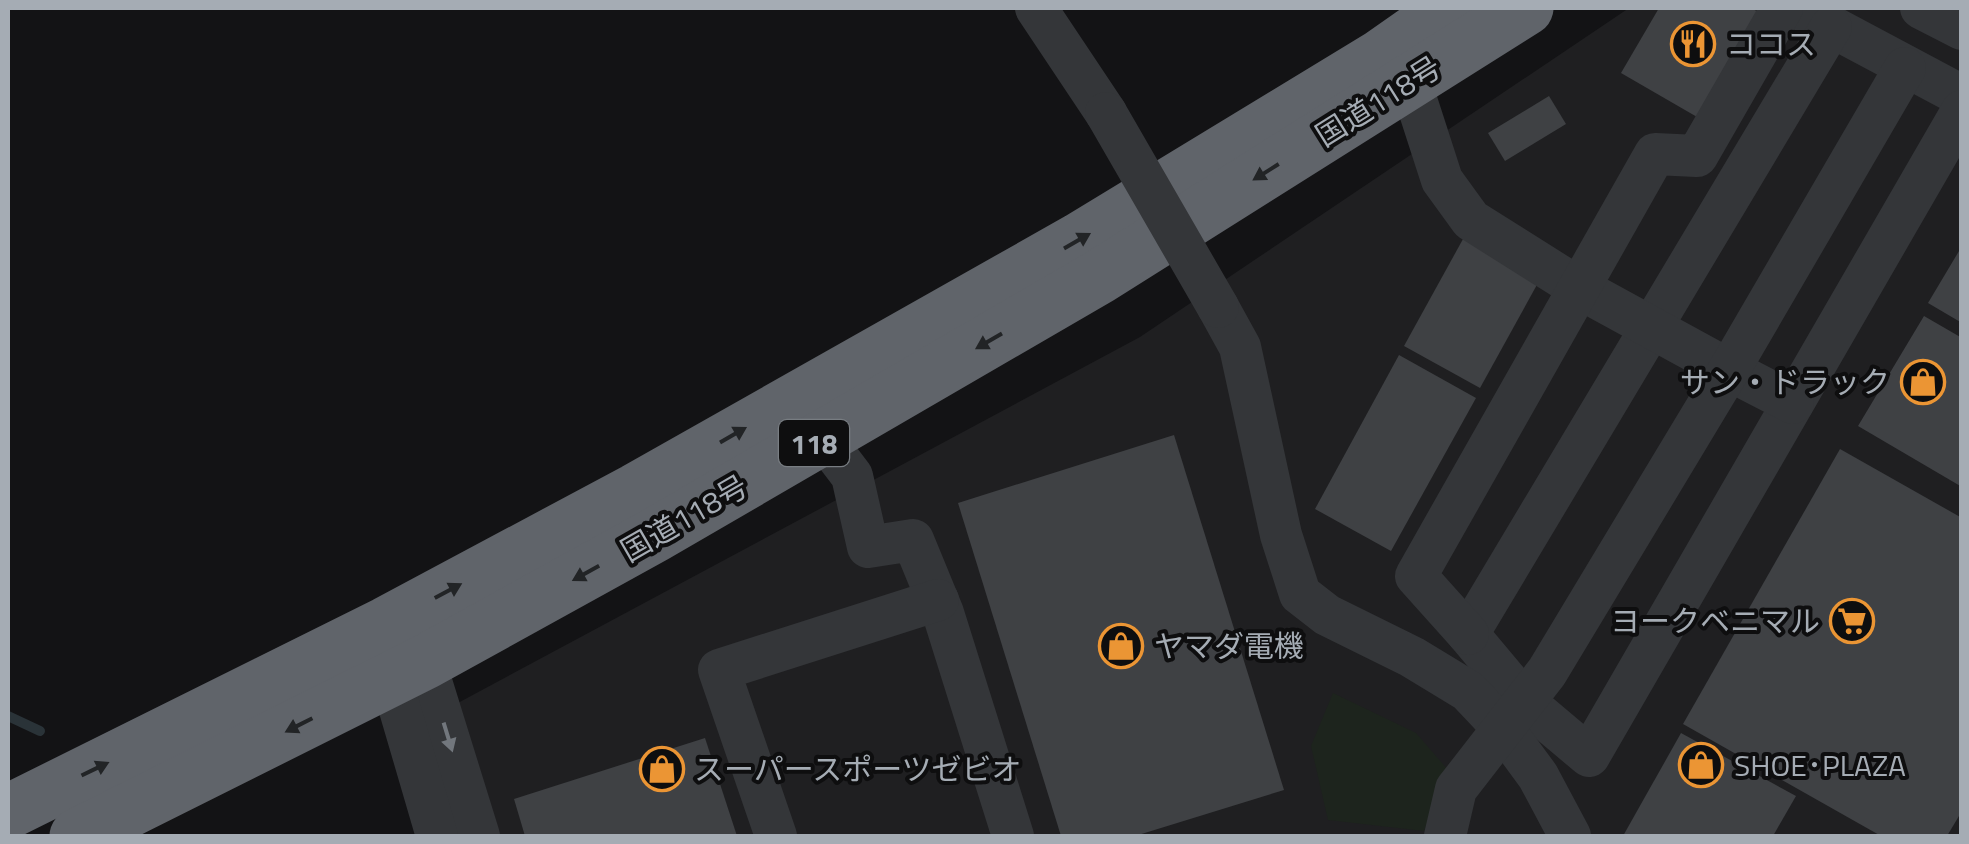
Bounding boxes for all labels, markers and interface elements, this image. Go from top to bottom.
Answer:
restaurant icon: ココス [1670,21,1716,67]
place label: ココス [1726,21,1816,67]
street label: 国道118号 [1306,44,1450,158]
one-way arrow [1253,162,1280,180]
one-way arrow [1062,233,1091,250]
one-way arrow [975,332,1003,349]
place label: サン・ドラック [1680,359,1890,405]
shop icon: サン・ドラック [1900,359,1946,405]
road number: 118 [779,420,849,466]
one-way arrow [719,427,747,445]
street label: 国道118号 [612,463,756,573]
one-way arrow [572,563,600,581]
one-way arrow [433,583,462,600]
place label: ヨークベニマル [1610,598,1820,644]
supermarket icon: ヨークベニマル [1829,598,1875,644]
shop icon: ヤマダ電機 [1098,623,1144,669]
place label: ヤマダ電機 [1154,623,1304,669]
one-way arrow [284,716,313,733]
one-way arrow [441,722,456,753]
shop icon: SHOE･PLAZA [1678,742,1724,788]
place label: SHOE･PLAZA [1734,742,1906,788]
shop icon: スーパースポーツゼビオ [639,746,685,792]
place label: スーパースポーツゼビオ [694,746,1022,792]
one-way arrow [81,761,110,778]

